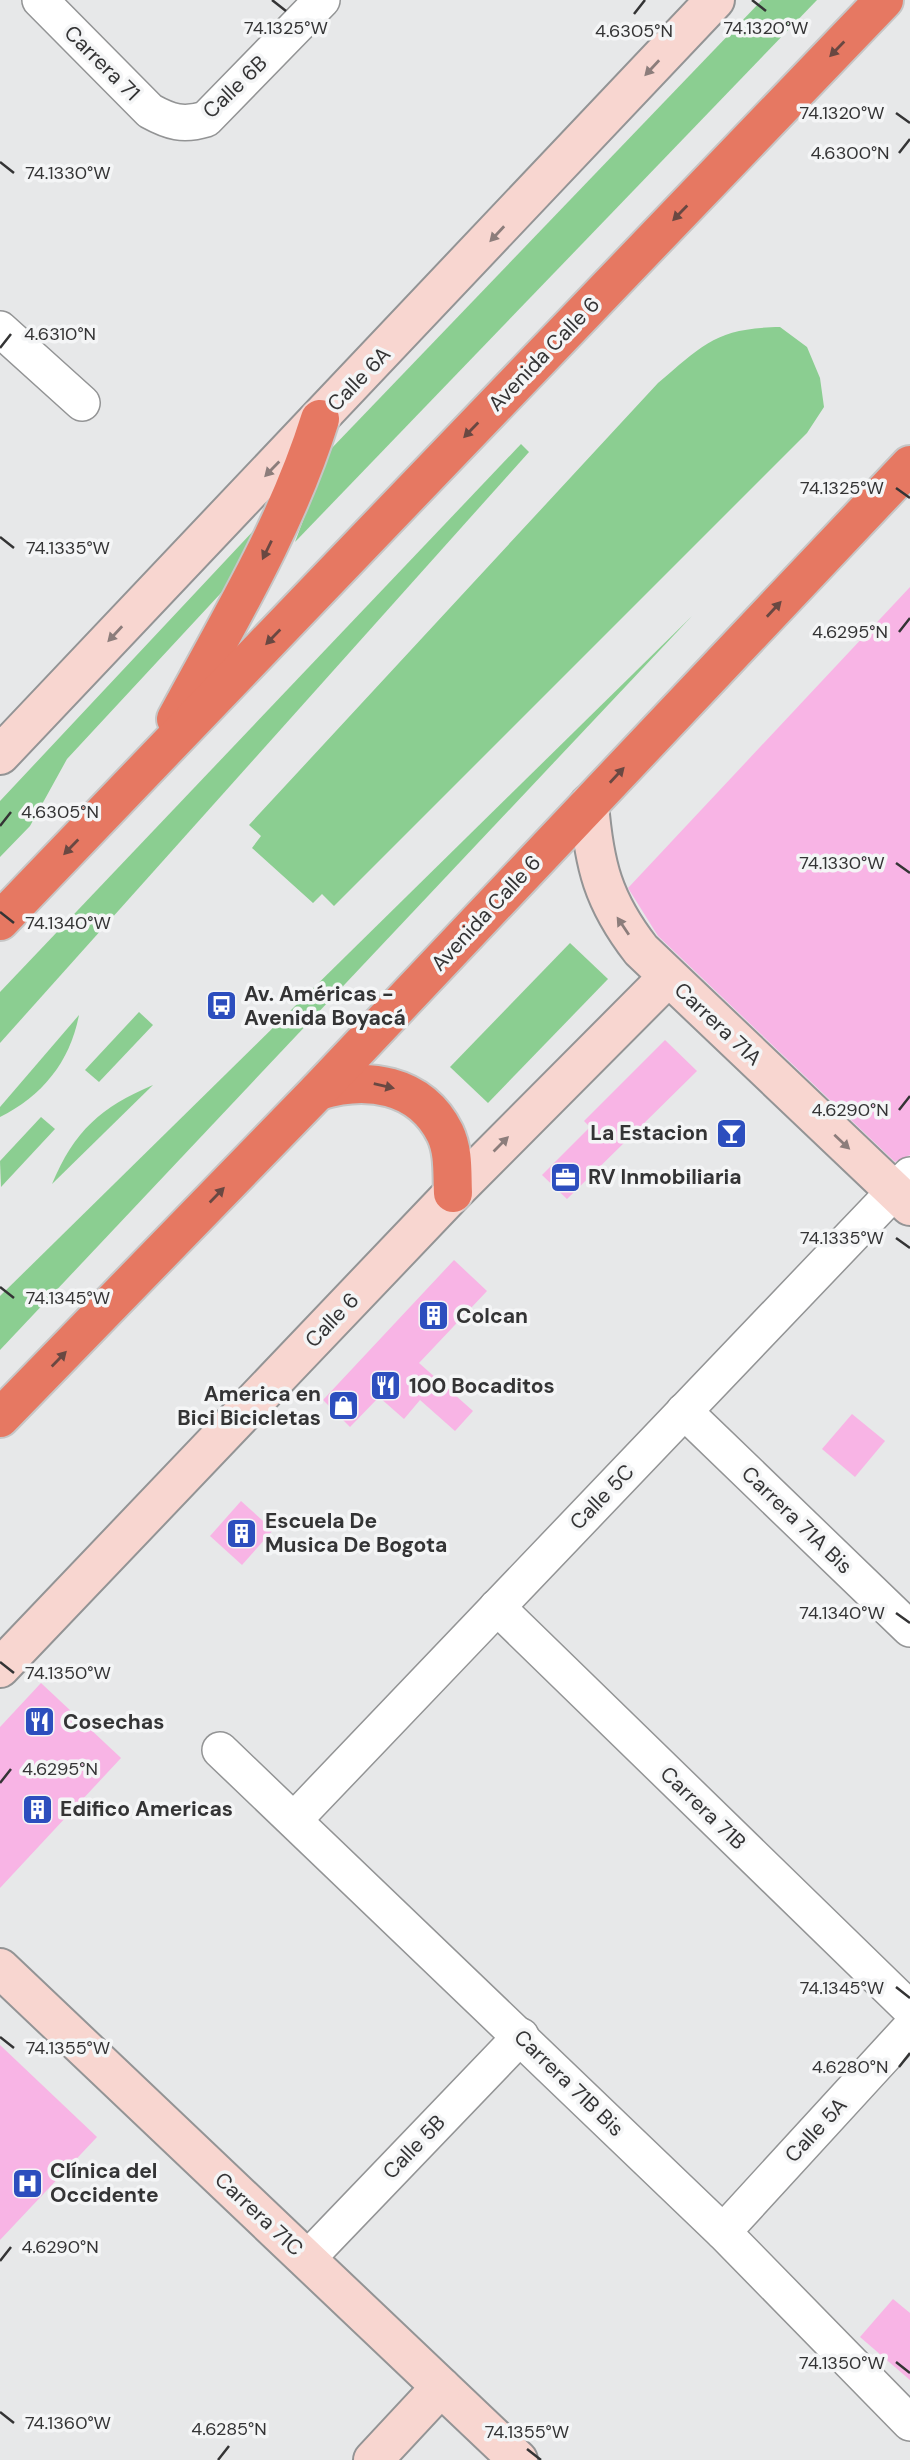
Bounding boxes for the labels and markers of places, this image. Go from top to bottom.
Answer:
place label: Av. Américas - Avenida Boyacá [244,980,406,1032]
bus stop icon: Av. Américas - Avenida Boyacá [204,989,238,1023]
bar icon: La Estacion [714,1116,748,1150]
place label: La Estacion [590,1119,708,1147]
office icon: RV Inmobiliaria [548,1160,582,1194]
place label: RV Inmobiliaria [588,1163,742,1191]
building icon: Colcan [416,1299,450,1333]
place label: Colcan [456,1302,528,1330]
restaurant icon: 100 Bocaditos [369,1369,403,1403]
place label: 100 Bocaditos [409,1372,555,1400]
place label: America en Bici Bicicletas [177,1380,321,1432]
shop icon: America en Bici Bicicletas [327,1389,361,1423]
place label: Escuela De Musica De Bogota [265,1507,447,1559]
building icon: Escuela De Musica De Bogota [225,1516,259,1550]
restaurant icon: Cosechas [23,1705,57,1739]
place label: Cosechas [63,1708,164,1736]
building icon: Edifico Americas [20,1792,54,1826]
place label: Edifico Americas [60,1795,233,1823]
place label: Clínica del Occidente [50,2157,159,2209]
hospital icon: Clínica del Occidente [10,2166,44,2200]

